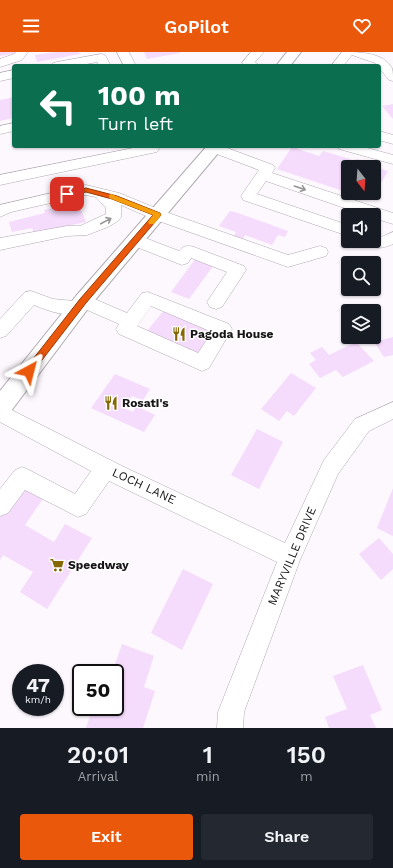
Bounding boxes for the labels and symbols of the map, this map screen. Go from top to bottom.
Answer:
north arrow [341,160,381,200]
pin [50,177,84,211]
one-way arrow [294,185,307,192]
one-way arrow [100,217,112,224]
restaurant icon: Pagoda House [171,326,187,342]
place label: Pagoda House [190,327,274,341]
position arrow [8,350,50,392]
restaurant icon: Rosati's [103,395,119,411]
place label: Rosati's [122,396,169,410]
street label: LOCH LANE [110,465,178,507]
street label: MARYVILLE DRIVE [265,504,319,607]
supermarket icon: Speedway [49,557,65,573]
place label: Speedway [68,558,129,572]
speed limit sign: 50 [72,664,124,716]

